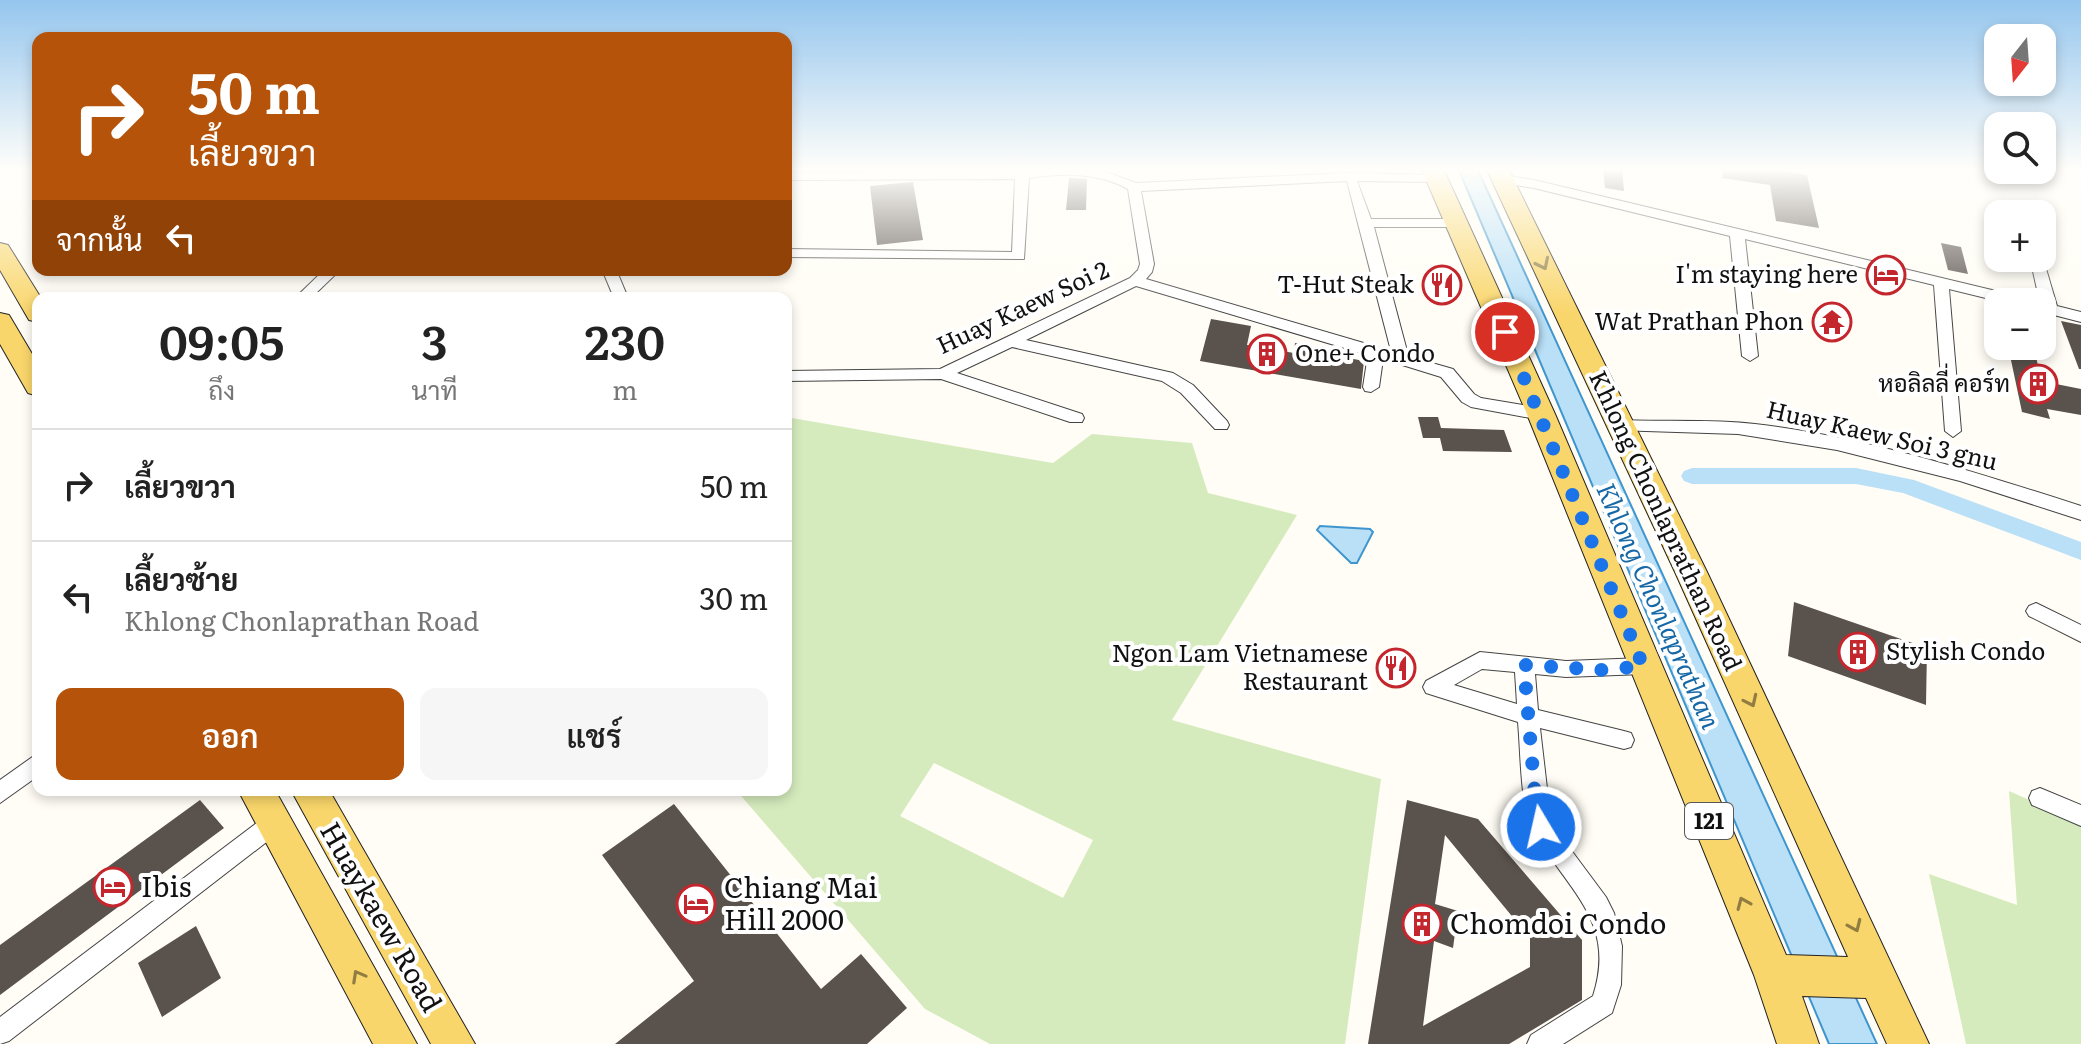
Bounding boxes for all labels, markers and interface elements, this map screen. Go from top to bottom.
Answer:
north arrow [1984,24,2056,96]
map controls [1984,24,2056,360]
text: 50 m [188,48,320,131]
icon: right [56,64,160,168]
button: search [1984,112,2056,184]
text: เลี้ยวขวา [188,124,316,177]
button: + [1984,200,2056,272]
text: จากนั้น [56,216,143,260]
icon: left [159,216,203,260]
street label: Huay Kaew Soi 2 [930,250,1114,361]
hotel icon: I'm staying here [1865,254,1907,296]
one-way arrow [1533,255,1549,270]
place label: I'm staying here [1675,255,1858,290]
restaurant icon: T-Hut Steak [1421,264,1463,306]
place label: T-Hut Steak [1277,265,1414,300]
button: − [1984,288,2056,360]
pin [1471,298,1539,366]
temple icon: Wat Prathan Phon [1811,301,1853,343]
place label: Wat Prathan Phon [1595,302,1804,337]
text: 09:05 [159,304,284,375]
text: 3 [421,304,448,375]
text: 230 [585,304,665,375]
icon: arrive [1483,310,1527,354]
building icon: One+ Condo [1246,333,1288,375]
place label: One+ Condo [1295,334,1435,369]
place label: หอลิลลี่ คอร์ท [1878,363,2010,399]
building icon: หอลิลลี่ คอร์ท [2017,363,2059,405]
street label: Khlong Chonlaprathan Road [1583,366,1747,676]
text: ถึง [208,369,235,408]
text: นาที [411,369,458,408]
text: m [612,369,637,408]
street label: Huay Kaew Soi 3 gnu [1764,390,2002,477]
icon: right [56,463,100,507]
text: เลี้ยวขวา [124,463,236,507]
text: 50 m [700,463,768,507]
water label: Khlong Chonlaprathan [1590,478,1726,734]
text: เลี้ยวซ้าย [124,556,238,600]
icon: left [56,575,100,619]
text: 30 m [699,575,768,619]
text: Khlong Chonlaprathan Road [124,600,479,639]
building icon: Stylish Condo [1837,631,1879,673]
place label: Stylish Condo [1886,632,2045,667]
place label: Ngon Lam Vietnamese Restaurant [1112,634,1368,697]
restaurant icon: Ngon Lam Vietnamese Restaurant [1375,647,1417,689]
button: ออก [56,688,404,780]
button: แชร์ [420,688,768,780]
one-way arrow [1741,692,1757,707]
position arrow [1499,785,1583,869]
road number: 121 [1685,803,1733,839]
street label: Huaykaew Road [311,813,454,1019]
place label: Ibis [141,864,191,906]
place label: Chiang Mai Hill 2000 [724,865,878,939]
hotel icon: Ibis [92,866,134,908]
hotel icon: Chiang Mai Hill 2000 [675,883,717,925]
one-way arrow [1737,897,1753,911]
place label: Chomdoi Condo [1450,901,1666,943]
building icon: Chomdoi Condo [1401,903,1443,945]
one-way arrow [1845,918,1861,932]
one-way arrow [353,969,368,984]

